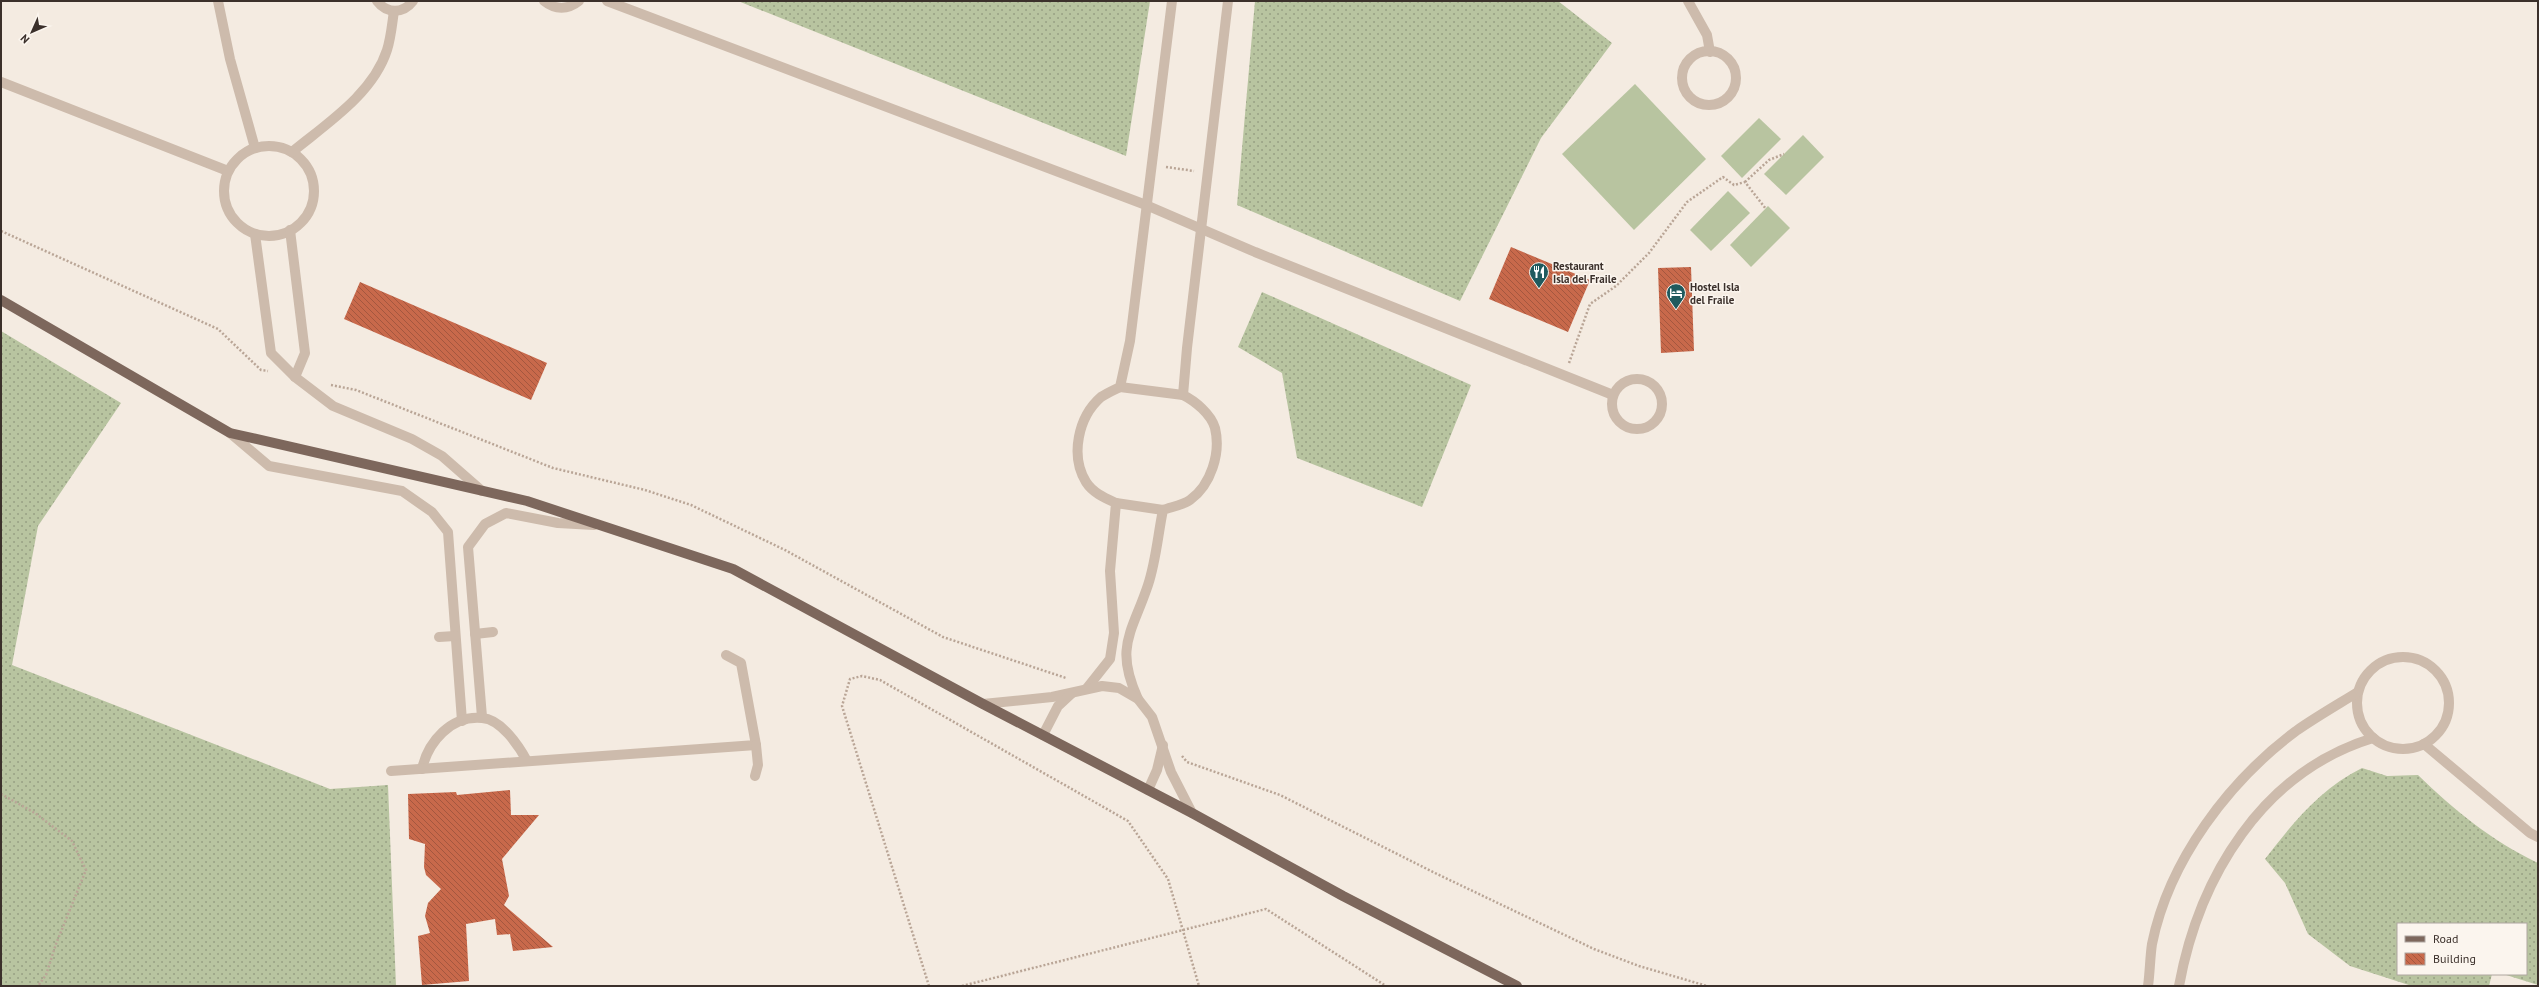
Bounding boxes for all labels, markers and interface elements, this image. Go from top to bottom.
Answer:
north arrow [12,12,52,52]
text: N [17,32,32,47]
place label: Restaurant Isla del Fraile [1553,259,1617,286]
restaurant icon: Restaurant Isla del Fraile [1528,261,1550,289]
place label: Hostel Isla del Fraile [1690,280,1740,307]
hotel icon: Hostel Isla del Fraile [1665,282,1687,310]
legend [2397,923,2527,975]
text: Road [2433,931,2458,946]
text: Building [2433,951,2476,966]

